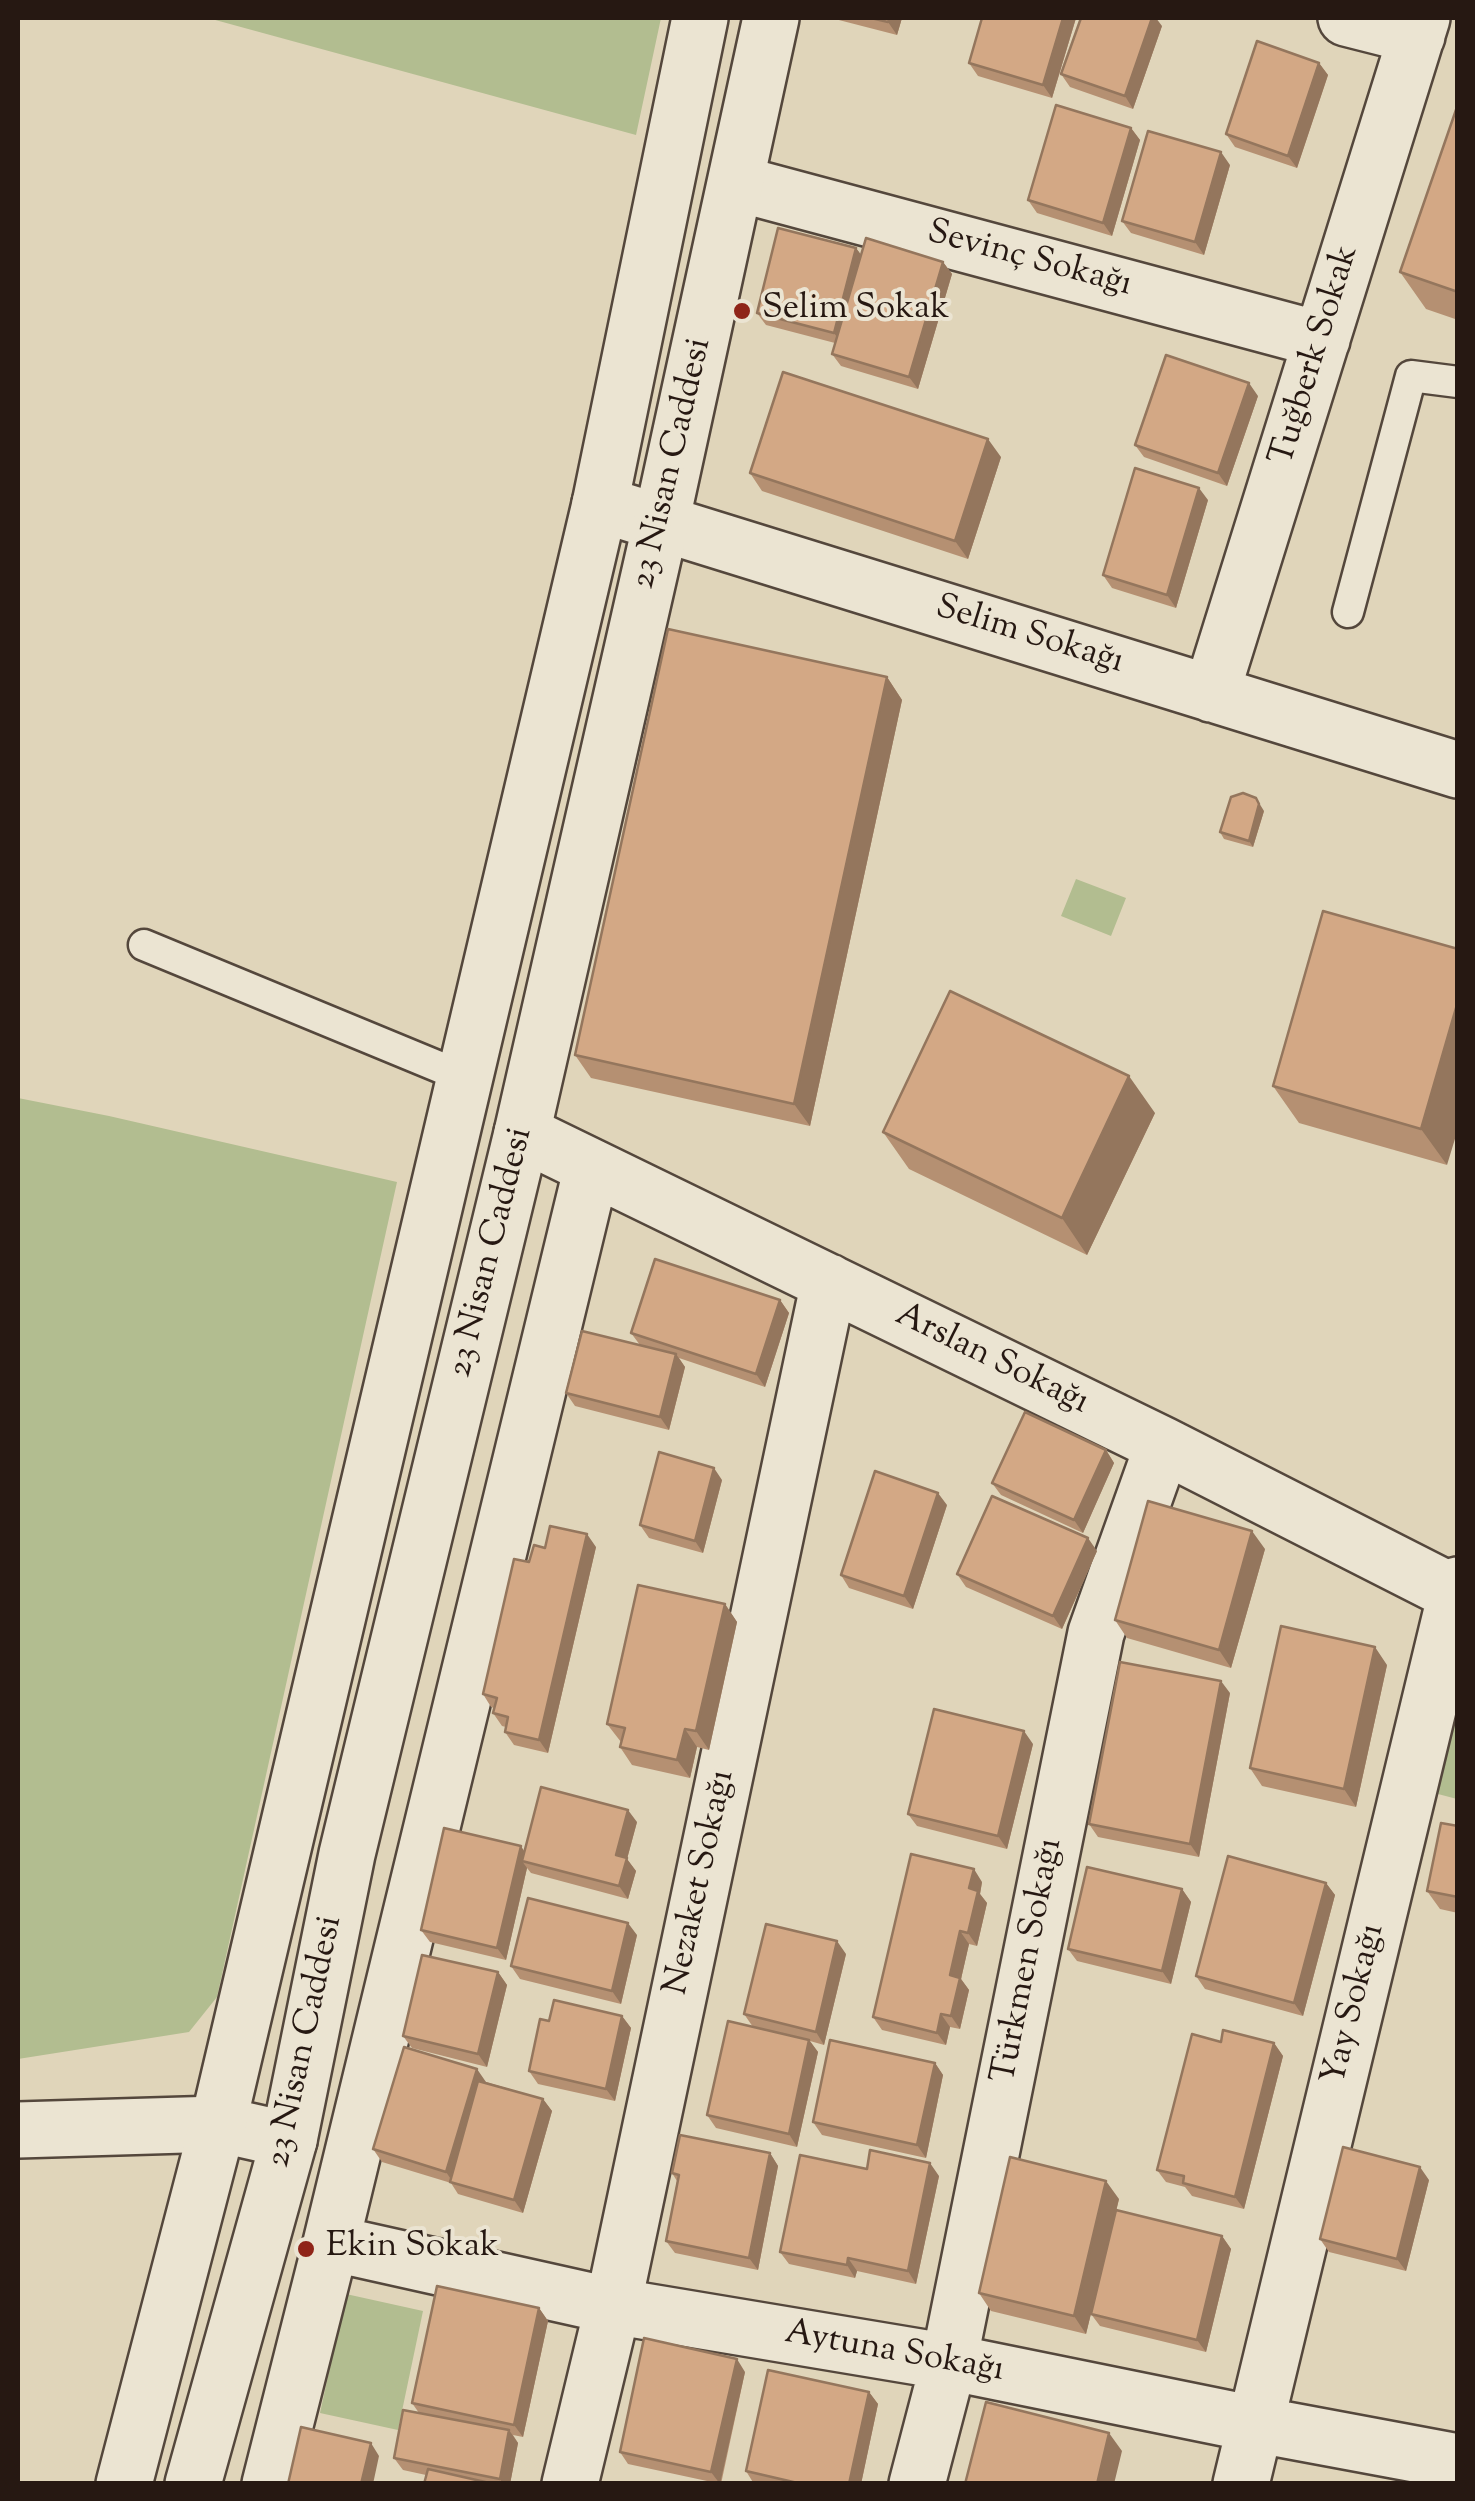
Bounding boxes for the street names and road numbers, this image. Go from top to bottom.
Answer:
street label: Sevinç Sokağı [922,214,1136,308]
street label: Tuğberk Sokak [1264,241,1370,471]
street label: 23 Nisan Caddesi [625,335,723,593]
street label: Selim Sokağı [930,588,1128,686]
street label: 23 Nisan Caddesi [442,1124,544,1382]
street label: Arslan Sokağı [887,1296,1095,1426]
street label: Nezaket Sokağı [658,1767,746,1999]
street label: Türkmen Sokağı [986,1835,1074,2087]
street label: 23 Nisan Caddesi [260,1912,354,2172]
street label: Yay Sokağı [1316,1920,1396,2090]
street label: Aytuna Sokağı [781,2314,1007,2394]

